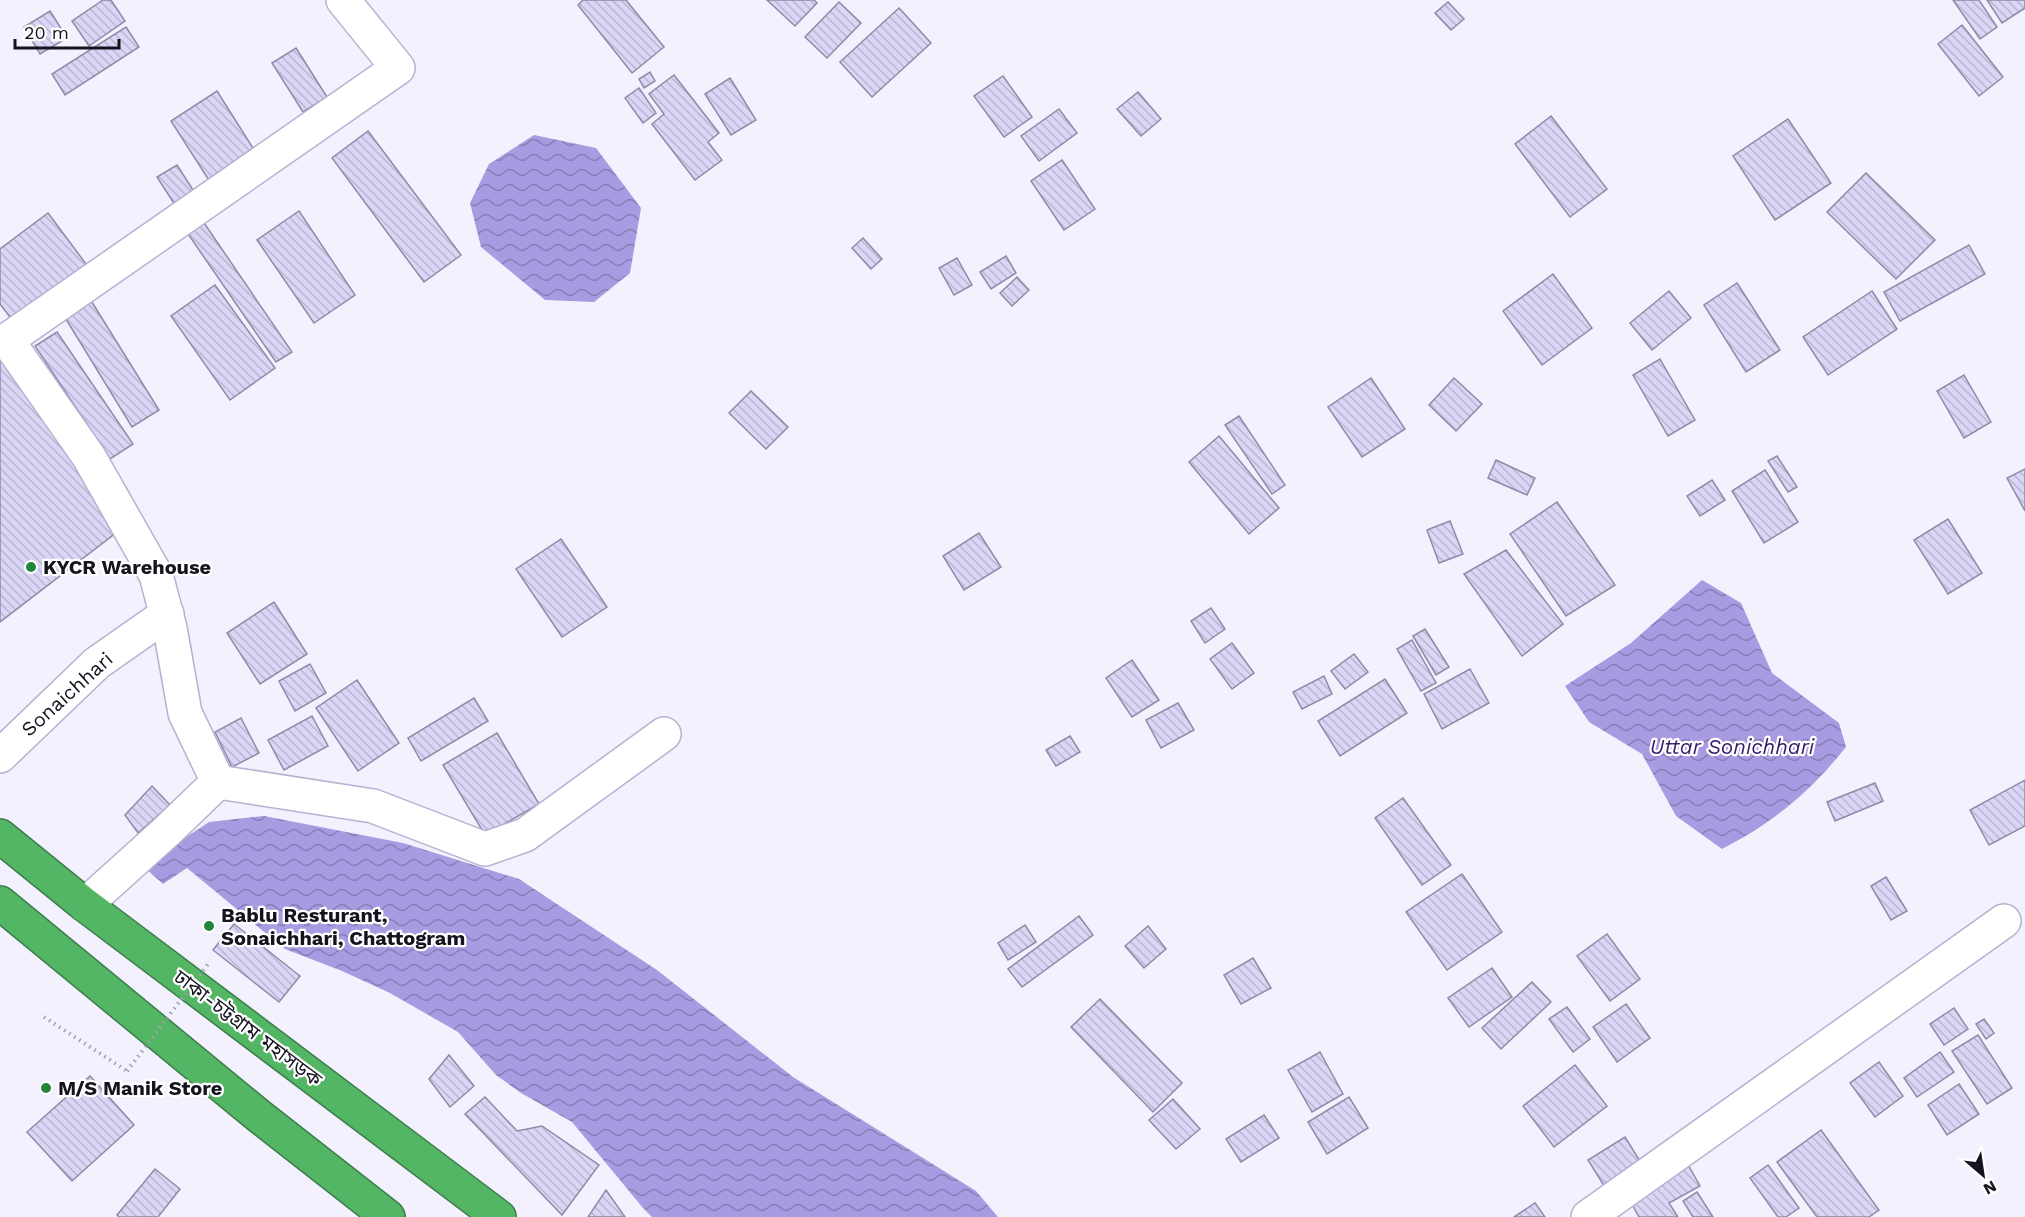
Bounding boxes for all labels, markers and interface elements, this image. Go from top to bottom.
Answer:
scale bar [15,12,118,50]
text: 20 m [24,22,69,43]
place label: KYCR Warehouse [43,555,211,579]
marker: KYCR Warehouse [24,560,38,574]
street label: Sonaichhari [16,647,118,741]
water label: Uttar Sonichhari [1650,734,1815,759]
place label: Bablu Resturant, Sonaichhari, Chattogram [221,903,465,950]
marker: Bablu Resturant, Sonaichhari, Chattogram [202,919,216,933]
street label: ঢাকা-চট্টগ্রাম মহাসড়ক [168,964,327,1092]
place label: M/S Manik Store [58,1076,222,1100]
marker: M/S Manik Store [39,1081,53,1095]
north arrow [1953,1145,2013,1205]
text: N [1980,1176,2000,1199]

